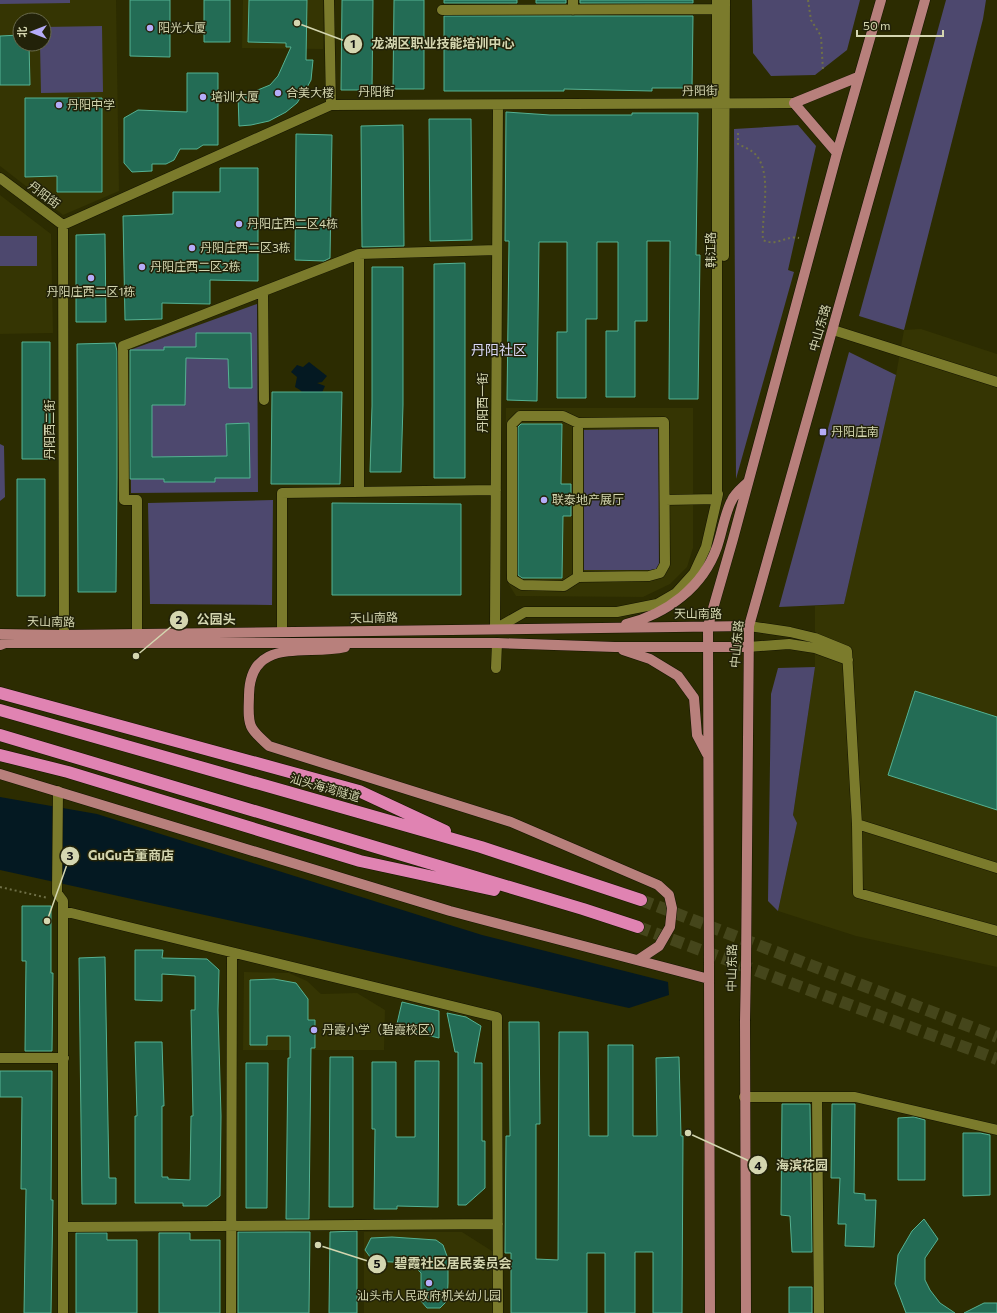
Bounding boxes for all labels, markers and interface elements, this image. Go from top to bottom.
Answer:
north arrow [12,12,52,52]
scale bar [857,12,943,38]
text: 50 m [863,18,891,32]
place label: 阳光大厦 [158,20,206,34]
marker: 阳光大厦 [145,23,155,33]
text: 北 [15,27,28,38]
callout: 龙湖区职业技能培训中心 [343,31,522,56]
text: 龙湖区职业技能培训中心 [371,35,515,51]
text: 1 [350,36,356,50]
street label: 丹阳街 [682,83,718,97]
street label: 丹阳街 [358,84,394,98]
place label: 合美大楼 [286,85,334,99]
marker: 合美大楼 [273,88,283,98]
place label: 培训大厦 [211,89,259,103]
marker: 培训大厦 [198,92,208,102]
place label: 丹阳中学 [67,97,115,111]
marker: 丹阳中学 [54,100,64,110]
street label: 丹阳街 [26,178,63,211]
place label: 丹阳庄西二区4栋 [247,216,338,230]
marker: 丹阳庄西二区4栋 [234,219,244,229]
street label: 韩江路 [703,232,717,268]
place label: 丹阳庄西二区3栋 [200,240,291,254]
marker: 丹阳庄西二区3栋 [187,243,197,253]
place label: 丹阳庄西二区2栋 [150,259,241,273]
marker: 丹阳庄西二区2栋 [137,262,147,272]
marker: 丹阳庄西二区1栋 [86,273,96,283]
place label: 丹阳庄西二区1栋 [46,284,136,298]
street label: 中山东路 [806,303,832,353]
district label: 丹阳社区 [471,341,527,358]
street label: 丹阳西一街 [475,373,489,433]
street label: 丹阳西二街 [42,400,56,460]
place label: 丹阳庄南 [831,424,879,438]
marker: 丹阳庄南 [818,427,828,437]
place label: 联泰地产展厅 [552,492,624,506]
marker: 联泰地产展厅 [539,495,549,505]
street label: 天山南路 [674,606,722,620]
callout: 公园头 [169,607,244,632]
street label: 天山南路 [350,610,398,624]
text: 公园头 [196,611,236,627]
text: 2 [176,612,183,626]
street label: 天山南路 [27,614,75,628]
street label: 中山东路 [727,619,745,668]
street label: 汕头海湾隧道 [289,770,362,804]
callout: GuGu古董商店 [60,843,182,868]
text: GuGu古董商店 [88,847,174,863]
text: 3 [67,848,74,862]
street label: 中山东路 [724,944,738,992]
place label: 丹霞小学（碧霞校区） [322,1022,442,1036]
marker: 丹霞小学（碧霞校区） [309,1025,319,1035]
callout: 海滨花园 [748,1153,836,1178]
text: 海滨花园 [776,1157,828,1173]
text: 4 [754,1158,762,1172]
callout: 碧霞社区居民委员会 [367,1251,520,1276]
text: 碧霞社区居民委员会 [394,1255,512,1271]
text: 5 [374,1256,381,1270]
marker: 汕头市人民政府机关幼儿园 [424,1278,434,1288]
place label: 汕头市人民政府机关幼儿园 [357,1288,501,1302]

